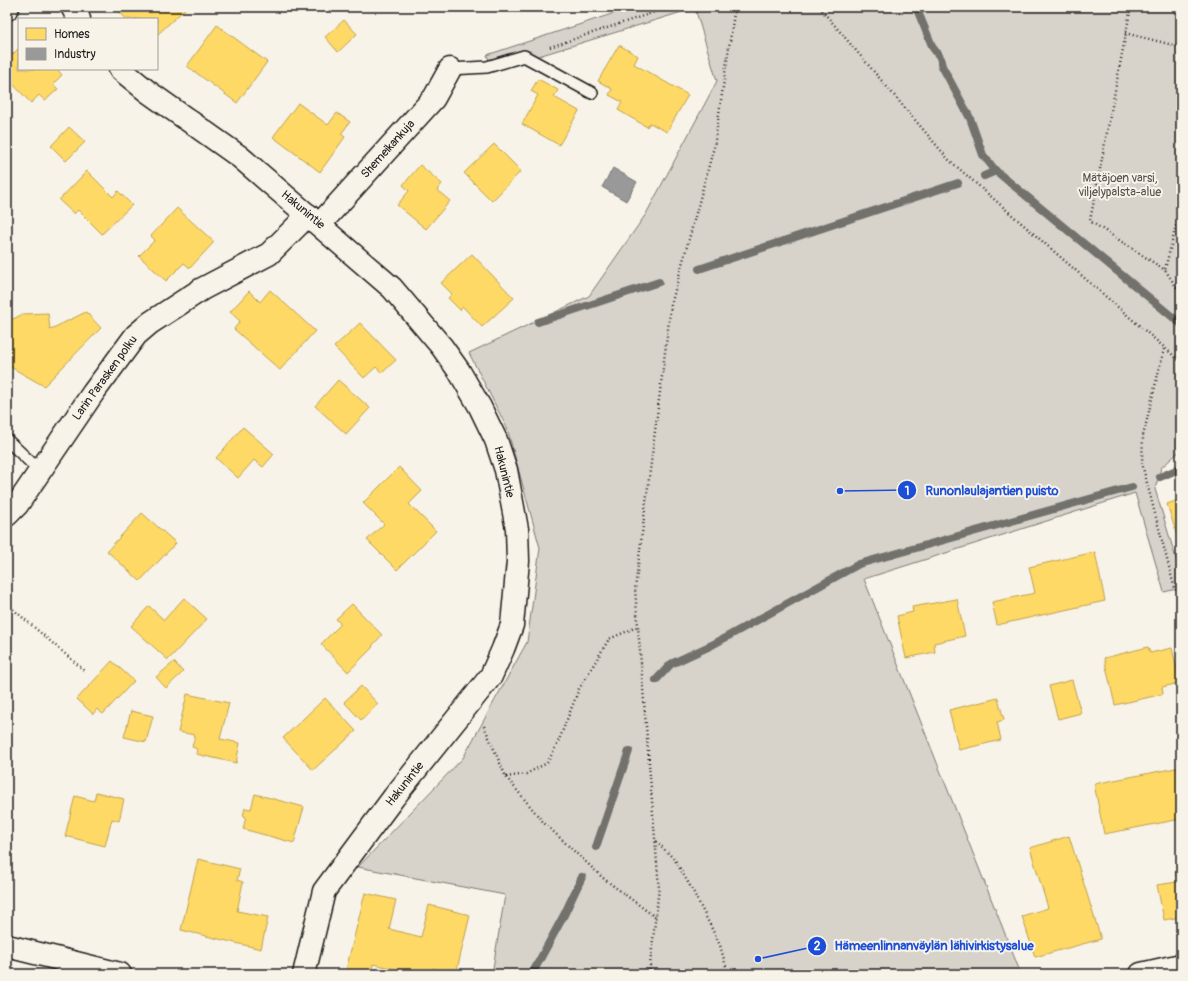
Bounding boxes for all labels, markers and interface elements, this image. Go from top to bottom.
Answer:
legend [18,18,158,70]
text: Homes [54,27,90,42]
text: Industry [54,47,96,62]
street label: Shemeikankuja [358,116,418,181]
park label: Mätäjoen varsi, viljelypalsta-alue [1078,171,1161,200]
street label: Hakunintie [278,187,328,233]
street label: Larin Parasken polku [69,333,141,423]
street label: Hakunintie [490,445,518,499]
callout: Runonlaulajantien puisto [897,478,1066,503]
text: Runonlaulajantien puisto [925,483,1059,499]
text: 1 [905,484,909,499]
street label: Hakunintie [383,759,427,809]
callout: Hämeenlinnanväylän lähivirkistysalue [807,933,1042,958]
text: Hämeenlinnanväylän lähivirkistysalue [834,938,1034,954]
text: 2 [814,939,821,954]

